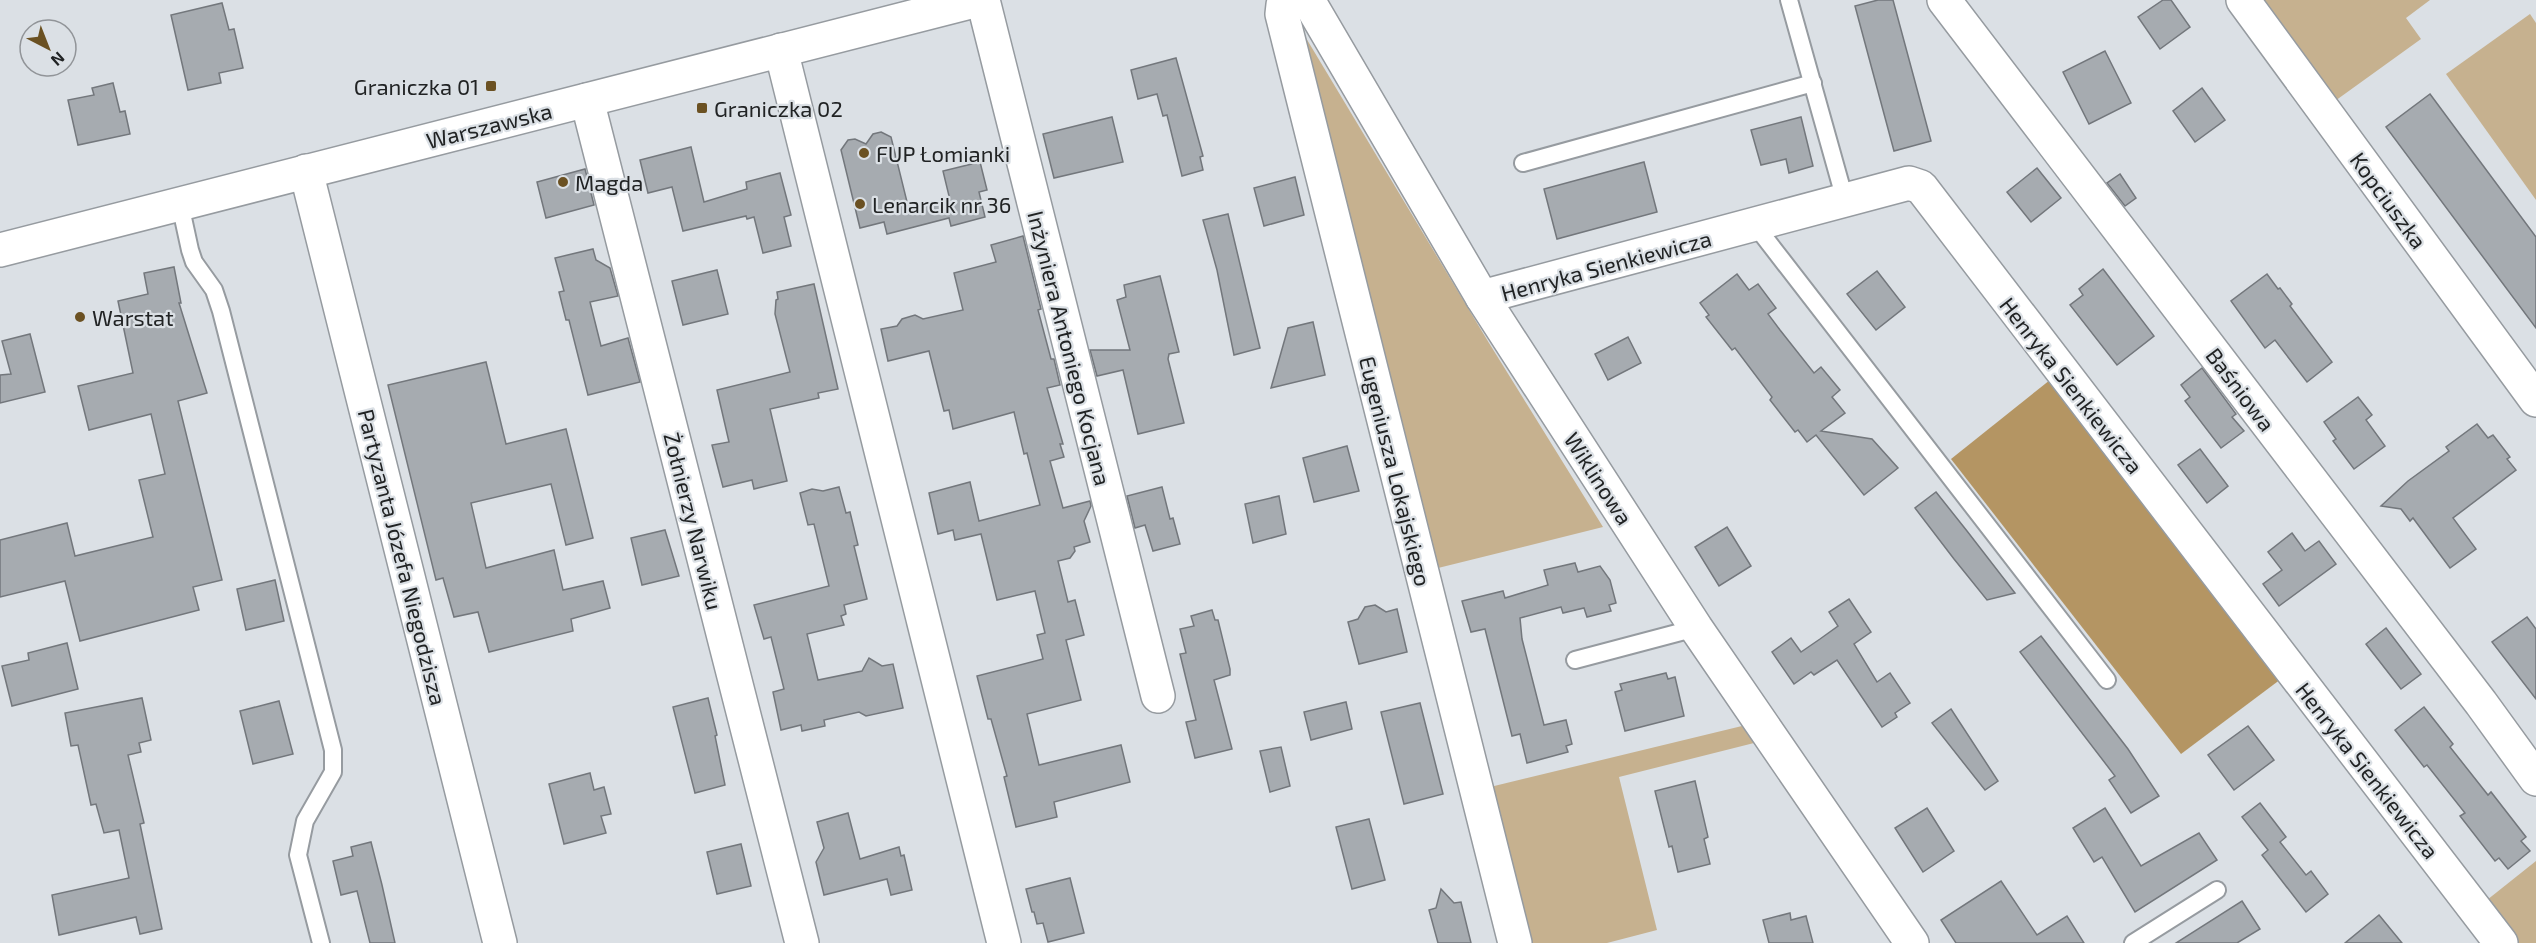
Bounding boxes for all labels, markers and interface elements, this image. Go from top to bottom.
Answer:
north arrow [18,18,78,78]
text: N [48,49,69,70]
place label: Graniczka 01 [354,73,479,99]
marker: Graniczka 01 [484,79,498,93]
place label: Graniczka 02 [714,95,843,121]
street label: Warszawska [423,97,555,153]
marker: Graniczka 02 [695,101,709,115]
place label: FUP Łomianki [876,140,1010,166]
marker: FUP Łomianki [857,146,871,160]
street label: Kopciuszka [2345,147,2433,253]
place label: Magda [575,169,643,195]
marker: Magda [556,175,570,189]
place label: Lenarcik nr 36 [872,191,1011,217]
marker: Lenarcik nr 36 [853,197,867,211]
street label: Inżyniera Antoniego Kocjana [1022,208,1117,488]
street label: Henryka Sienkiewicza [1498,224,1714,306]
street label: Henryka Sienkiewicza [1995,292,2149,478]
place label: Warstat [92,304,174,330]
marker: Warstat [73,310,87,324]
street label: Baśniowa [2201,342,2281,436]
street label: Eugeniusza Lokajskiego [1354,353,1437,589]
street label: Partyzanta Józefa Niegodzisza [354,406,452,708]
street label: Wiklinowa [1560,427,1638,529]
street label: Żołnierzy Narwiku [659,430,729,612]
street label: Henryka Sienkiewicza [2291,677,2445,863]

